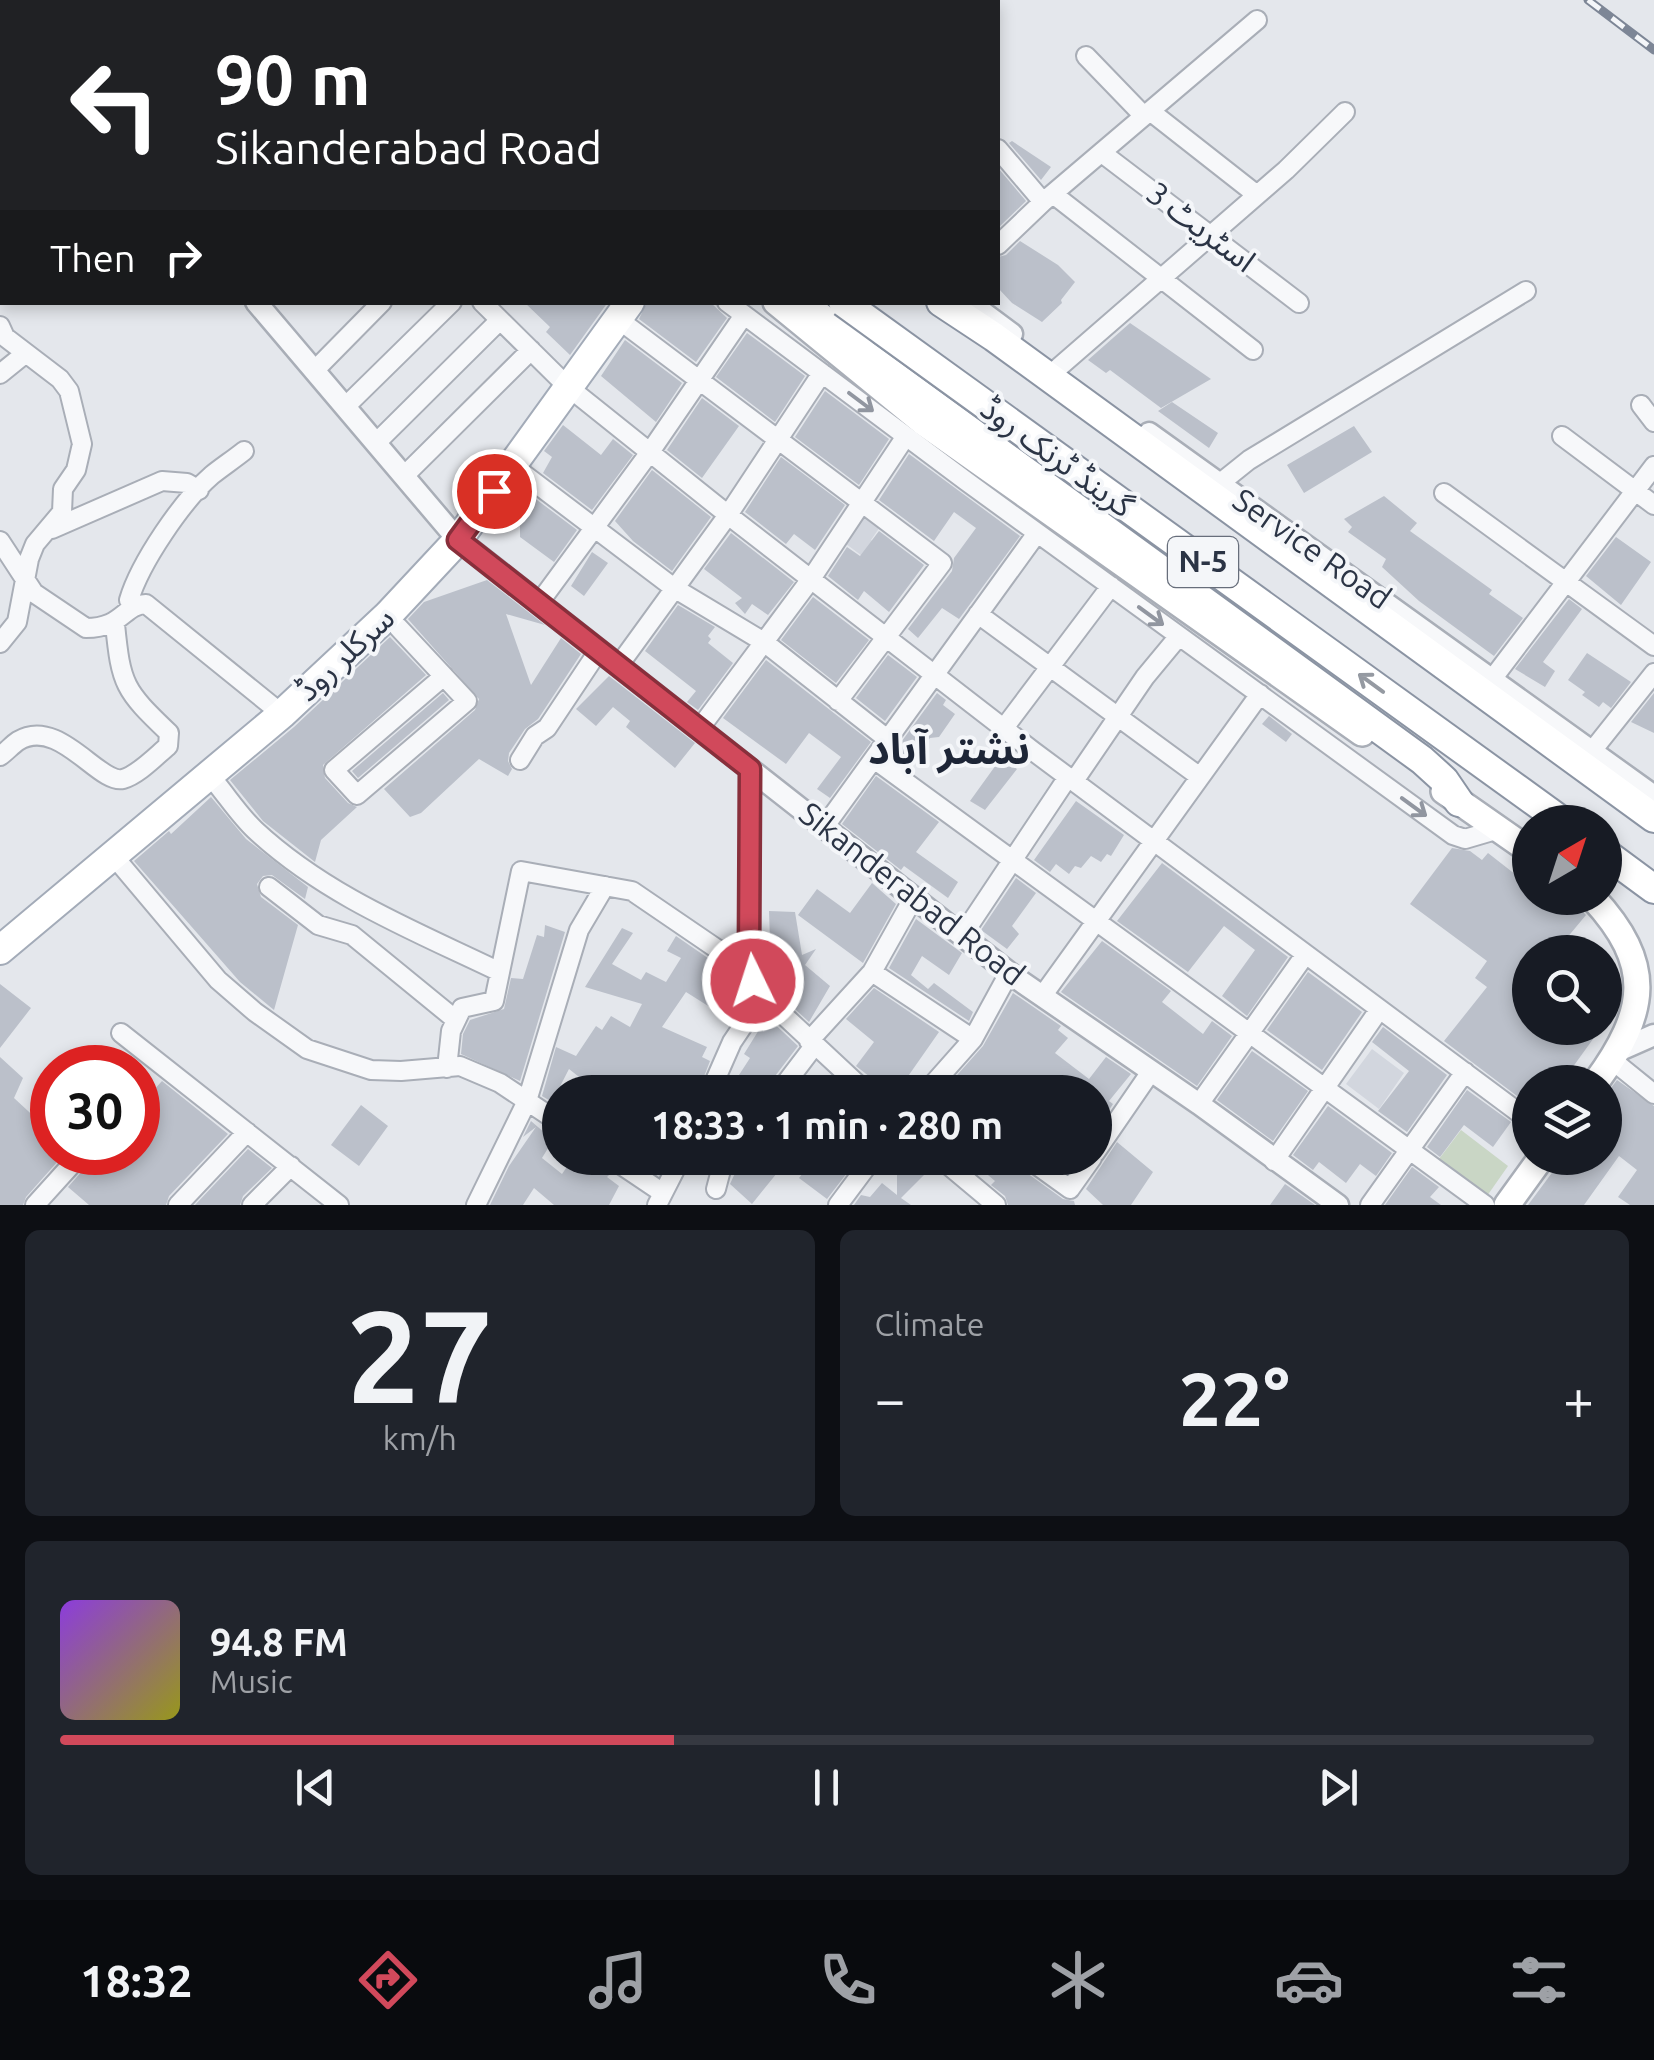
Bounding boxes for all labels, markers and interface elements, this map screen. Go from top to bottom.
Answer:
icon: left [50,40,180,170]
text: 90 m [215,40,371,118]
text: Sikanderabad Road [215,122,602,173]
street label: اسٹریٹ 3 [1139,174,1263,280]
icon: right [156,230,211,285]
text: Then [50,237,136,279]
street label: گرینڈ ٹرنک روڈ [973,389,1141,526]
one-way arrow [847,392,874,413]
pin [452,449,537,534]
icon: arrive [467,464,522,519]
street label: Service Road [1227,481,1398,616]
road number: N-5 [1168,537,1238,587]
street label: سرکلر روڈ [288,599,402,709]
one-way arrow [1137,605,1164,626]
one-way arrow [1358,673,1385,694]
district label: نشتر آباد [868,725,1030,774]
street label: Sikanderabad Road [793,794,1032,992]
one-way arrow [1400,796,1427,817]
north arrow [1512,805,1622,915]
map controls [1512,805,1622,1175]
position arrow [701,929,805,1033]
button: search [1512,935,1622,1045]
speed limit sign: 30 [30,1045,160,1175]
button: layers [1512,1065,1622,1175]
text: 18:33 · 1 min · 280 m [651,1104,1003,1146]
text: 27 [346,1282,493,1428]
text: Climate [875,1306,985,1342]
text: 22° [1179,1356,1290,1440]
text: − [875,1368,906,1429]
text: + [1563,1368,1594,1429]
text: km/h [383,1420,457,1456]
text: 94.8 FM [210,1621,348,1663]
text: Music [210,1663,293,1699]
icon: previous [288,1760,343,1815]
icon: pause [799,1760,854,1815]
icon: next [1311,1760,1366,1815]
icon: directions [353,1945,423,2015]
icon: music [583,1945,653,2015]
icon: phone [813,1945,883,2015]
icon: climate [1043,1945,1113,2015]
icon: car [1274,1945,1344,2015]
icon: filters [1504,1945,1574,2015]
text: 18:32 [80,1955,193,2006]

